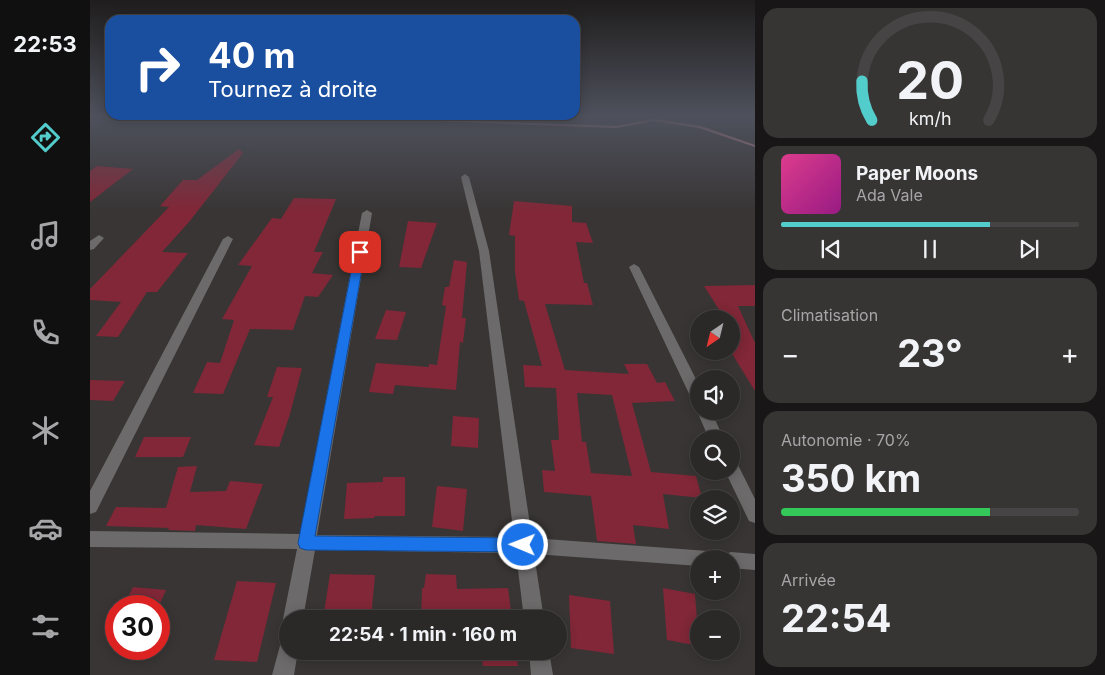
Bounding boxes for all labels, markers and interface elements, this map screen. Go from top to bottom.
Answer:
text: 22:53 [13,31,77,57]
text: 40 m [208,34,296,76]
icon: right [125,35,190,100]
text: 20 [896,49,964,112]
text: Tournez à droite [208,76,377,102]
text: km/h [909,108,951,129]
icon: directions [28,120,63,155]
text: Paper Moons [856,162,978,185]
text: Ada Vale [856,185,923,205]
icon: music [28,218,63,253]
pin [339,231,381,273]
icon: previous [817,235,845,263]
icon: pause [916,235,944,263]
icon: next [1015,235,1043,263]
icon: arrive [346,238,374,266]
text: Climatisation [781,305,878,325]
north arrow [690,310,740,360]
map controls [690,310,740,660]
icon: phone [28,315,63,350]
text: 23° [897,330,963,376]
text: − [781,337,800,371]
text: + [1060,337,1079,371]
button: sound [690,370,740,420]
icon: climate [28,413,63,448]
button: search [690,430,740,480]
text: Autonomie · 70% [781,430,911,450]
text: 350 km [781,455,921,501]
button: layers [690,490,740,540]
icon: car [28,511,63,546]
position arrow [496,518,548,570]
button: + [690,550,740,600]
text: Arrivée [781,570,836,590]
speed limit sign: 30 [105,595,170,660]
text: 22:54 [781,595,892,641]
icon: filters [28,609,63,644]
button: − [690,610,740,660]
text: 22:54 · 1 min · 160 m [329,623,517,646]

